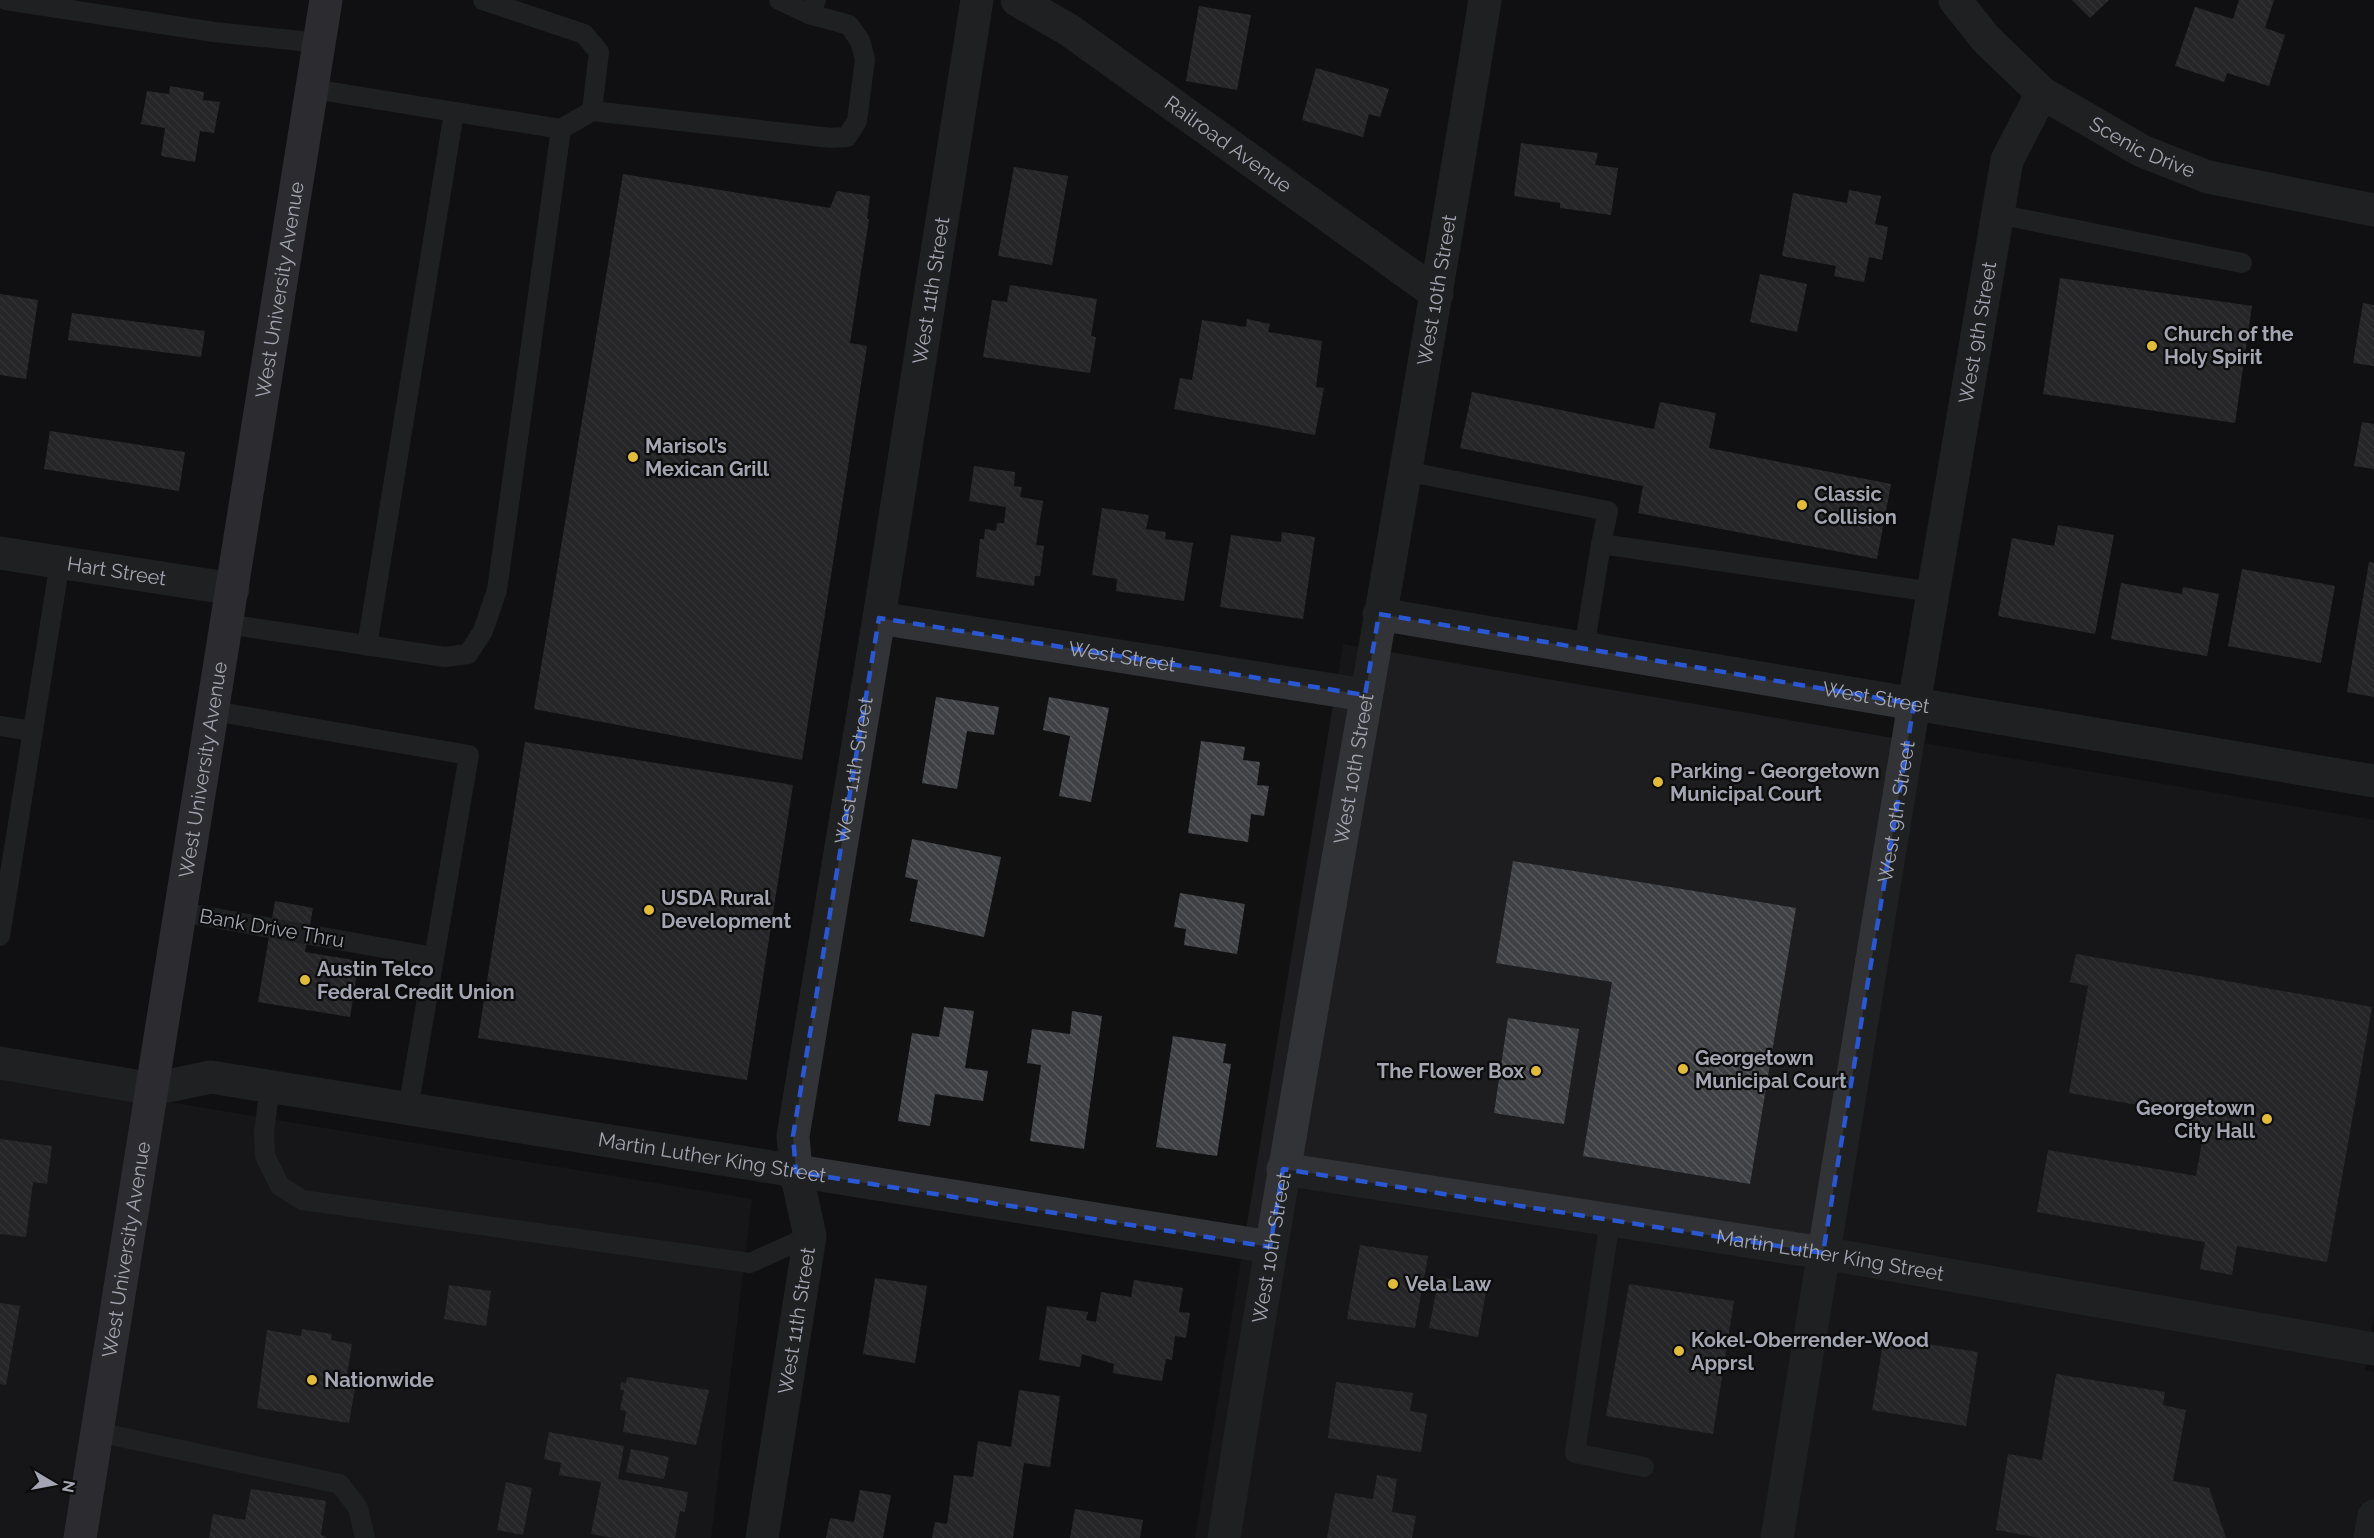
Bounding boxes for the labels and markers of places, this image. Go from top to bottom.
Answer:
place label: Church of the Holy Spirit [2164,322,2293,369]
marker: Church of the Holy Spirit [2145,339,2159,353]
place label: Marisol’s Mexican Grill [645,434,770,481]
marker: Marisol’s Mexican Grill [626,450,640,464]
place label: Classic Collision [1814,482,1897,529]
marker: Classic Collision [1795,498,1809,512]
place label: Parking - Georgetown Municipal Court [1670,759,1879,806]
marker: Parking - Georgetown Municipal Court [1651,775,1665,789]
place label: USDA Rural Development [661,886,791,933]
marker: USDA Rural Development [642,903,656,917]
place label: Austin Telco Federal Credit Union [317,957,515,1004]
marker: Austin Telco Federal Credit Union [298,973,312,987]
place label: Georgetown Municipal Court [1695,1046,1847,1093]
place label: The Flower Box [1377,1059,1524,1083]
marker: Georgetown Municipal Court [1676,1062,1690,1076]
marker: The Flower Box [1529,1064,1543,1078]
place label: Georgetown City Hall [2136,1096,2256,1143]
marker: Georgetown City Hall [2260,1112,2274,1126]
place label: Vela Law [1405,1272,1492,1296]
marker: Vela Law [1386,1277,1400,1291]
place label: Kokel-Oberrender-Wood Apprsl [1691,1328,1929,1375]
marker: Kokel-Oberrender-Wood Apprsl [1672,1344,1686,1358]
place label: Nationwide [324,1368,434,1392]
marker: Nationwide [305,1373,319,1387]

